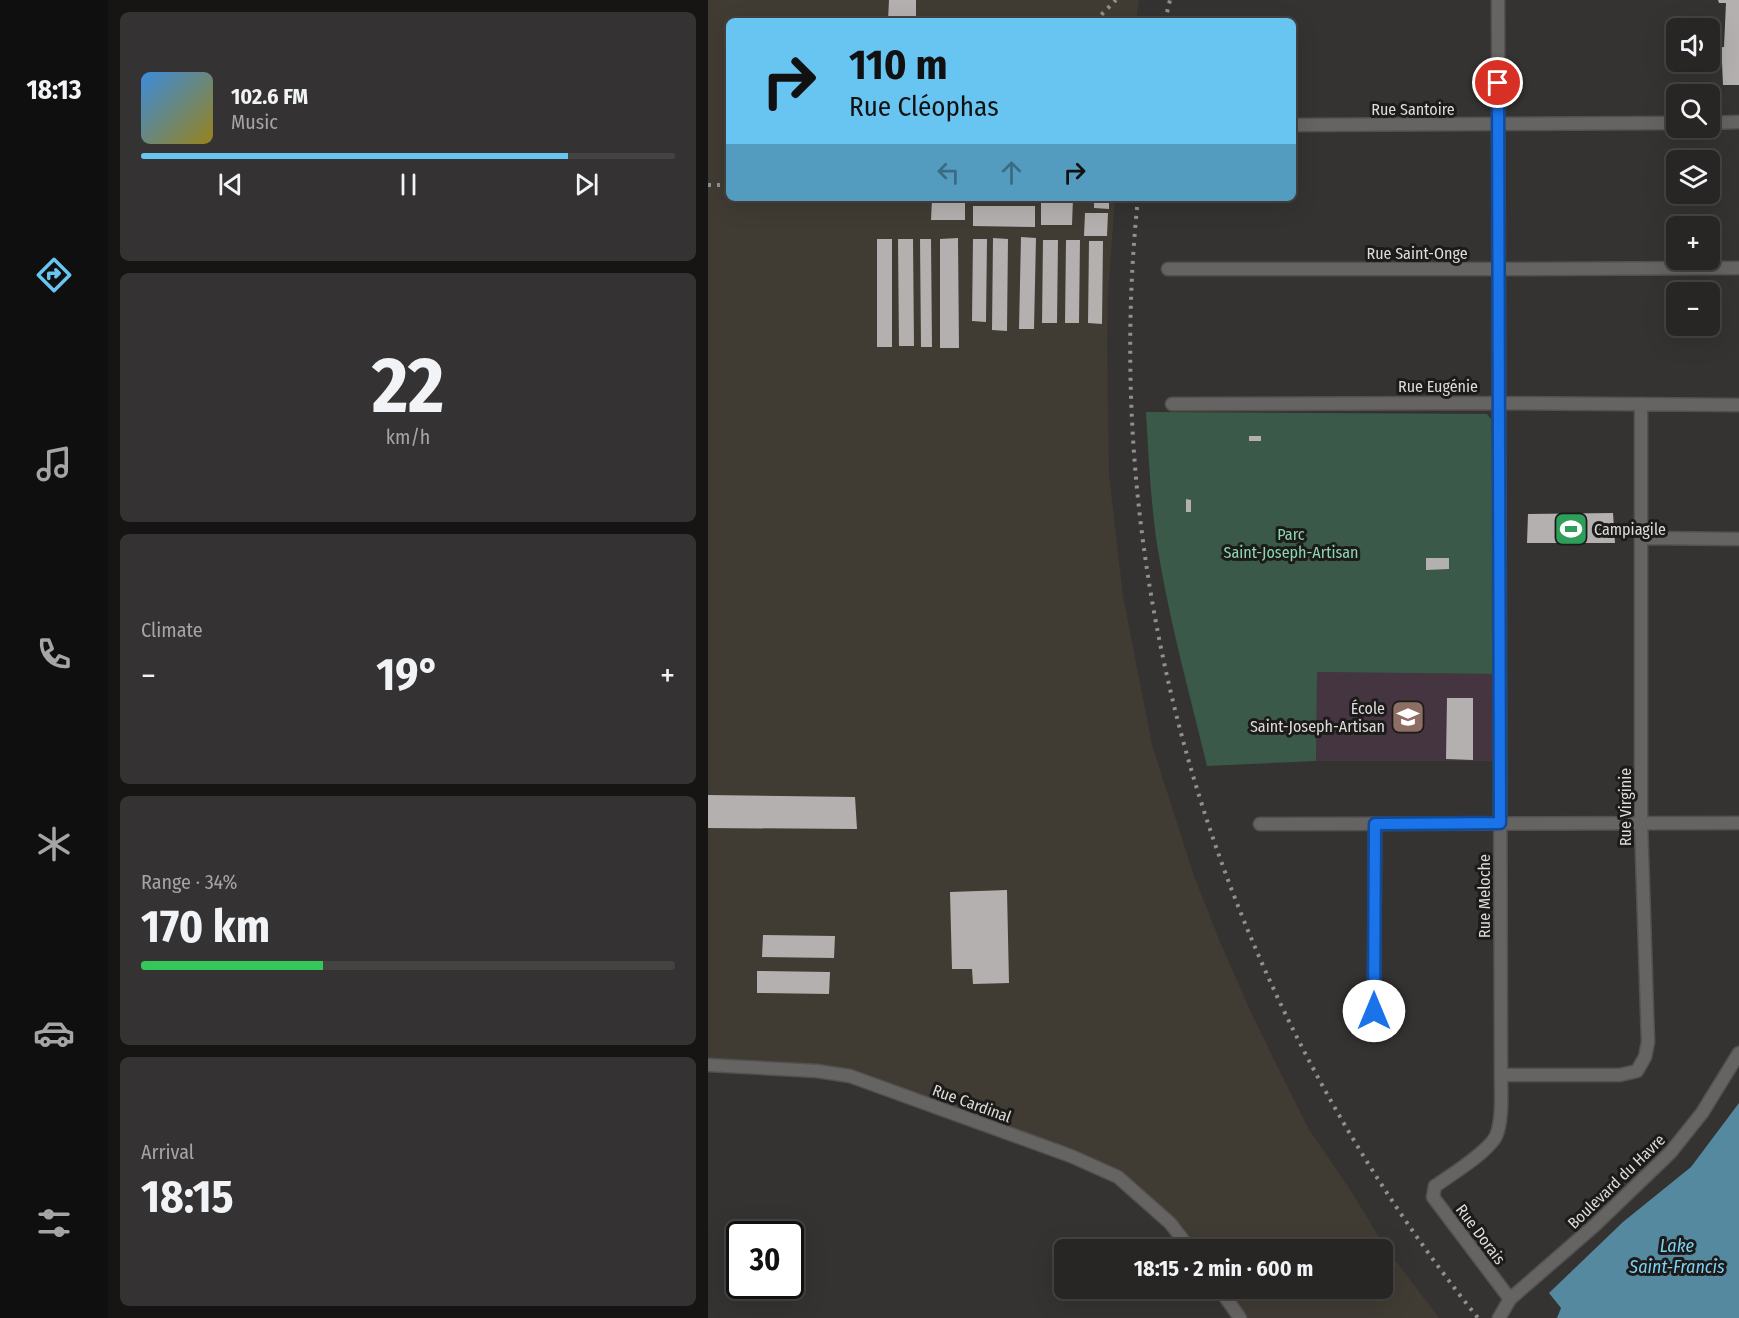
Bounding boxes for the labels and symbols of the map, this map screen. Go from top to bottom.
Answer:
pin [1472,57,1523,108]
street label: Rue Santoire [1371,100,1455,119]
street label: Rue Saint-Onge [1366,244,1468,263]
street label: Rue Eugénie [1398,377,1478,396]
sports icon: Campiagile [1553,511,1589,547]
place label: Campiagile [1594,520,1666,539]
park label: Parc Saint-Joseph-Artisan [1223,525,1359,562]
place label: École Saint-Joseph-Artisan [1250,699,1385,736]
school or university icon: École Saint-Joseph-Artisan [1390,699,1426,735]
street label: Rue Virginie [1616,768,1635,846]
street label: Rue Meloche [1475,854,1494,938]
position arrow [1342,979,1406,1043]
street label: Rue Cardinal [930,1080,1014,1127]
street label: Boulevard du Havre [1564,1130,1669,1233]
street label: Rue Dorais [1452,1201,1509,1268]
speed limit sign: 30 [726,1221,804,1299]
water label: Lake Saint-Francis [1628,1235,1725,1278]

